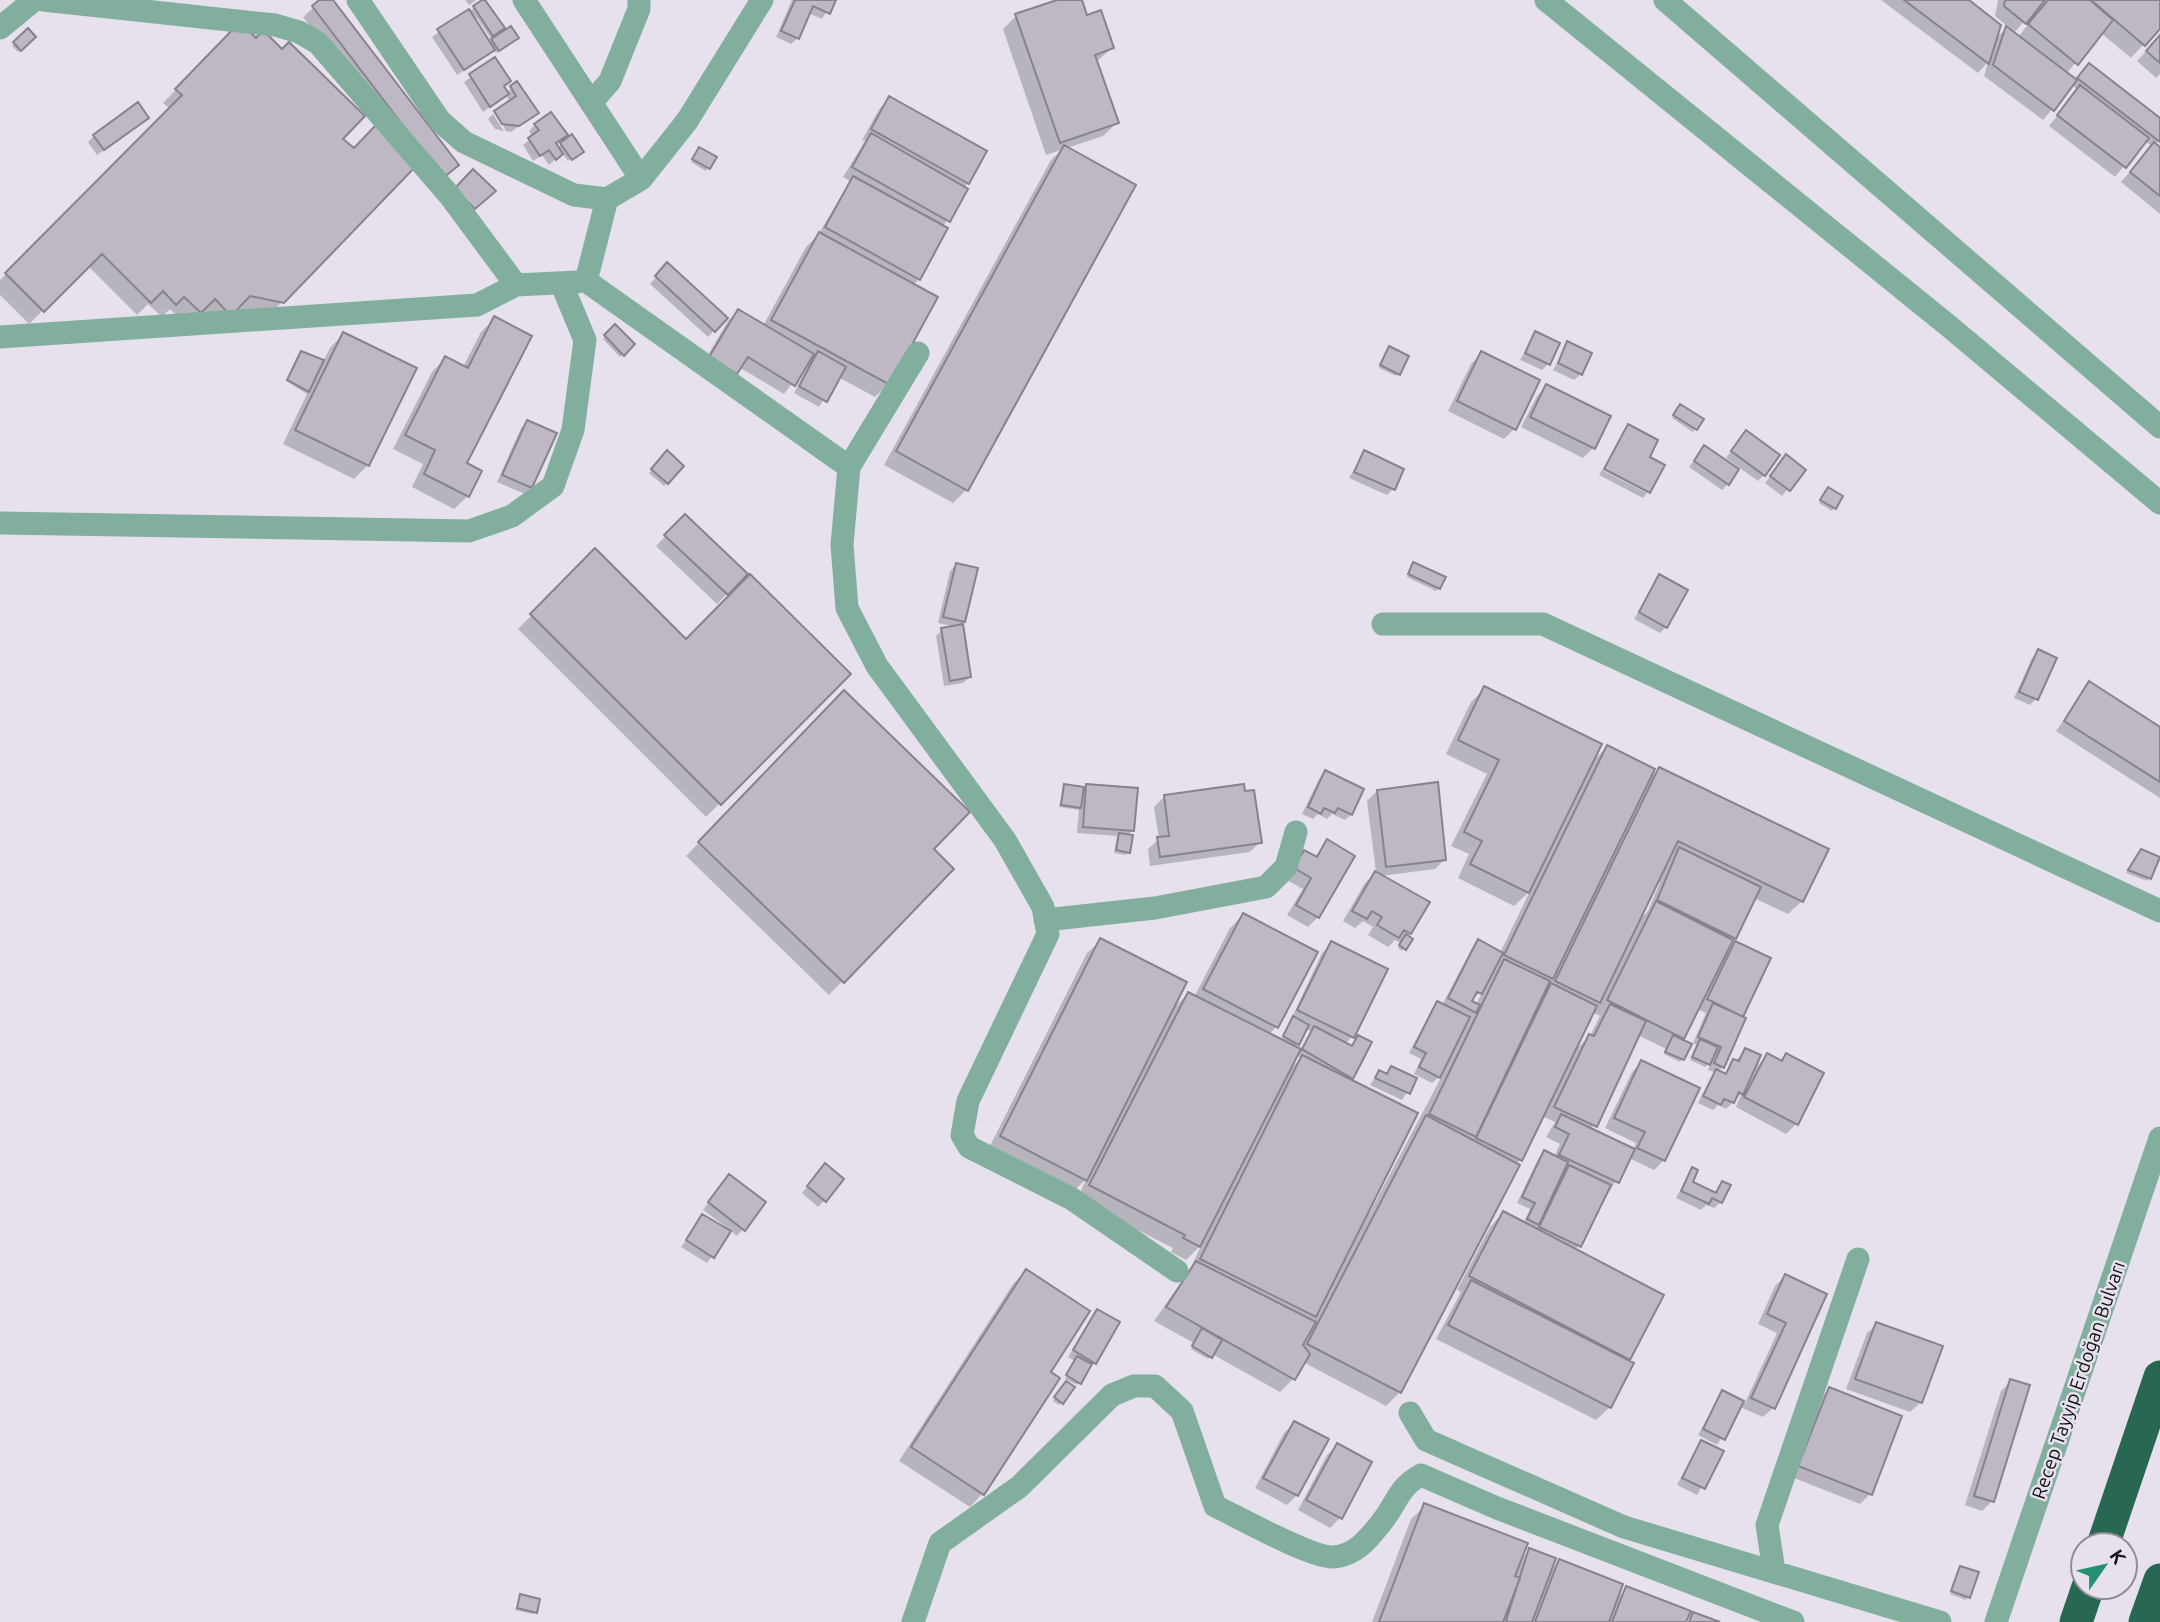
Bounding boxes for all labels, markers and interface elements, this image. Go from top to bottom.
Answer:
street label: Recep Tayyip Erdoğan Bulvarı [2027,1258,2129,1502]
north arrow [2069,1531,2139,1601]
text: K [2105,1545,2131,1568]

